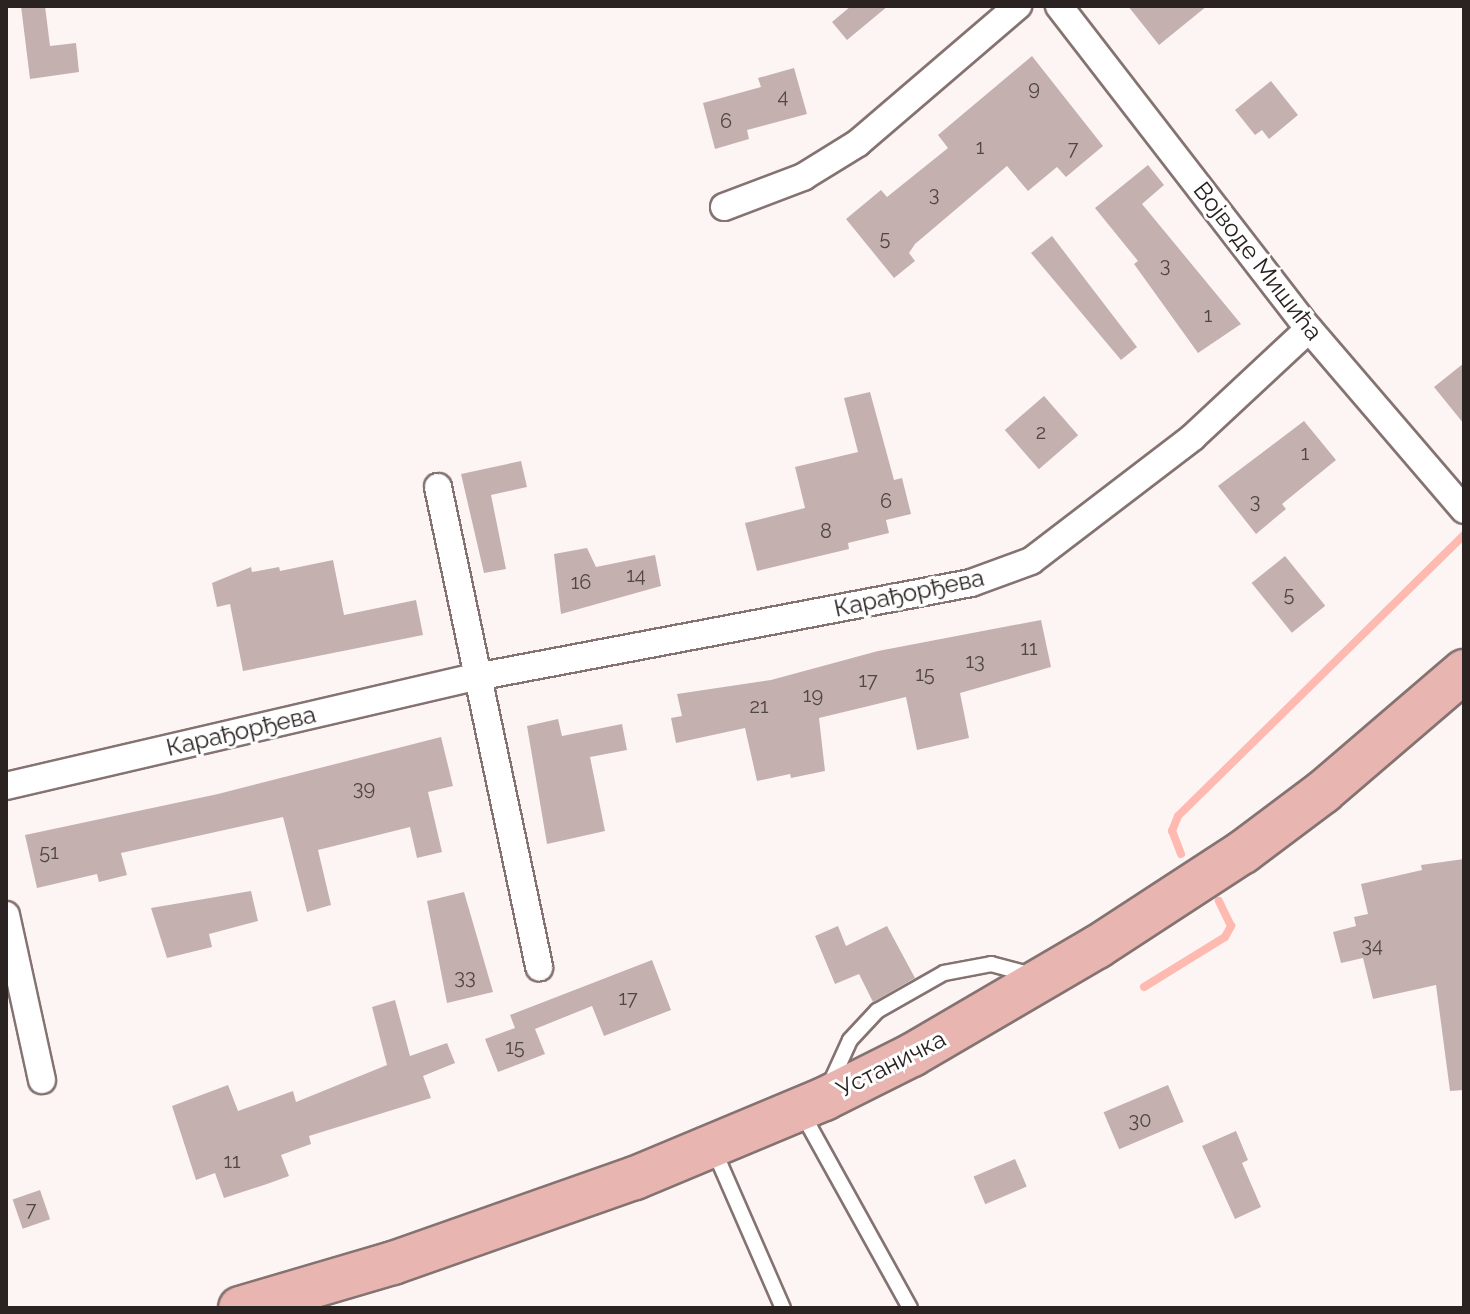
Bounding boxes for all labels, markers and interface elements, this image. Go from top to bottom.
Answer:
house number: 9 [1028,76,1040,100]
house number: 4 [778,84,788,108]
house number: 6 [720,109,732,133]
house number: 1 [976,135,984,159]
house number: 7 [1068,136,1078,160]
street label: Војводе Мишића [1187,176,1329,346]
house number: 3 [929,182,939,206]
house number: 5 [880,226,890,250]
house number: 3 [1160,253,1170,277]
house number: 1 [1204,303,1212,327]
house number: 2 [1036,420,1046,444]
house number: 1 [1301,441,1309,465]
house number: 6 [880,489,892,513]
house number: 3 [1250,489,1260,513]
house number: 8 [820,519,832,543]
house number: 14 [626,563,646,587]
street label: Карађорђева [831,563,987,623]
house number: 16 [571,570,591,594]
house number: 5 [1284,582,1294,606]
house number: 11 [1020,636,1038,660]
house number: 13 [965,649,985,673]
house number: 15 [915,662,935,686]
house number: 17 [858,668,878,692]
house number: 19 [803,683,823,707]
house number: 21 [750,694,768,718]
street label: Карађорђева [163,700,319,762]
house number: 39 [353,776,375,800]
house number: 51 [39,840,59,864]
house number: 34 [1361,933,1383,957]
house number: 33 [454,965,476,989]
house number: 17 [618,986,638,1010]
street label: Устаничка [832,1024,950,1104]
house number: 15 [505,1035,525,1059]
house number: 30 [1129,1108,1151,1132]
house number: 11 [223,1149,241,1173]
house number: 7 [26,1197,36,1221]

